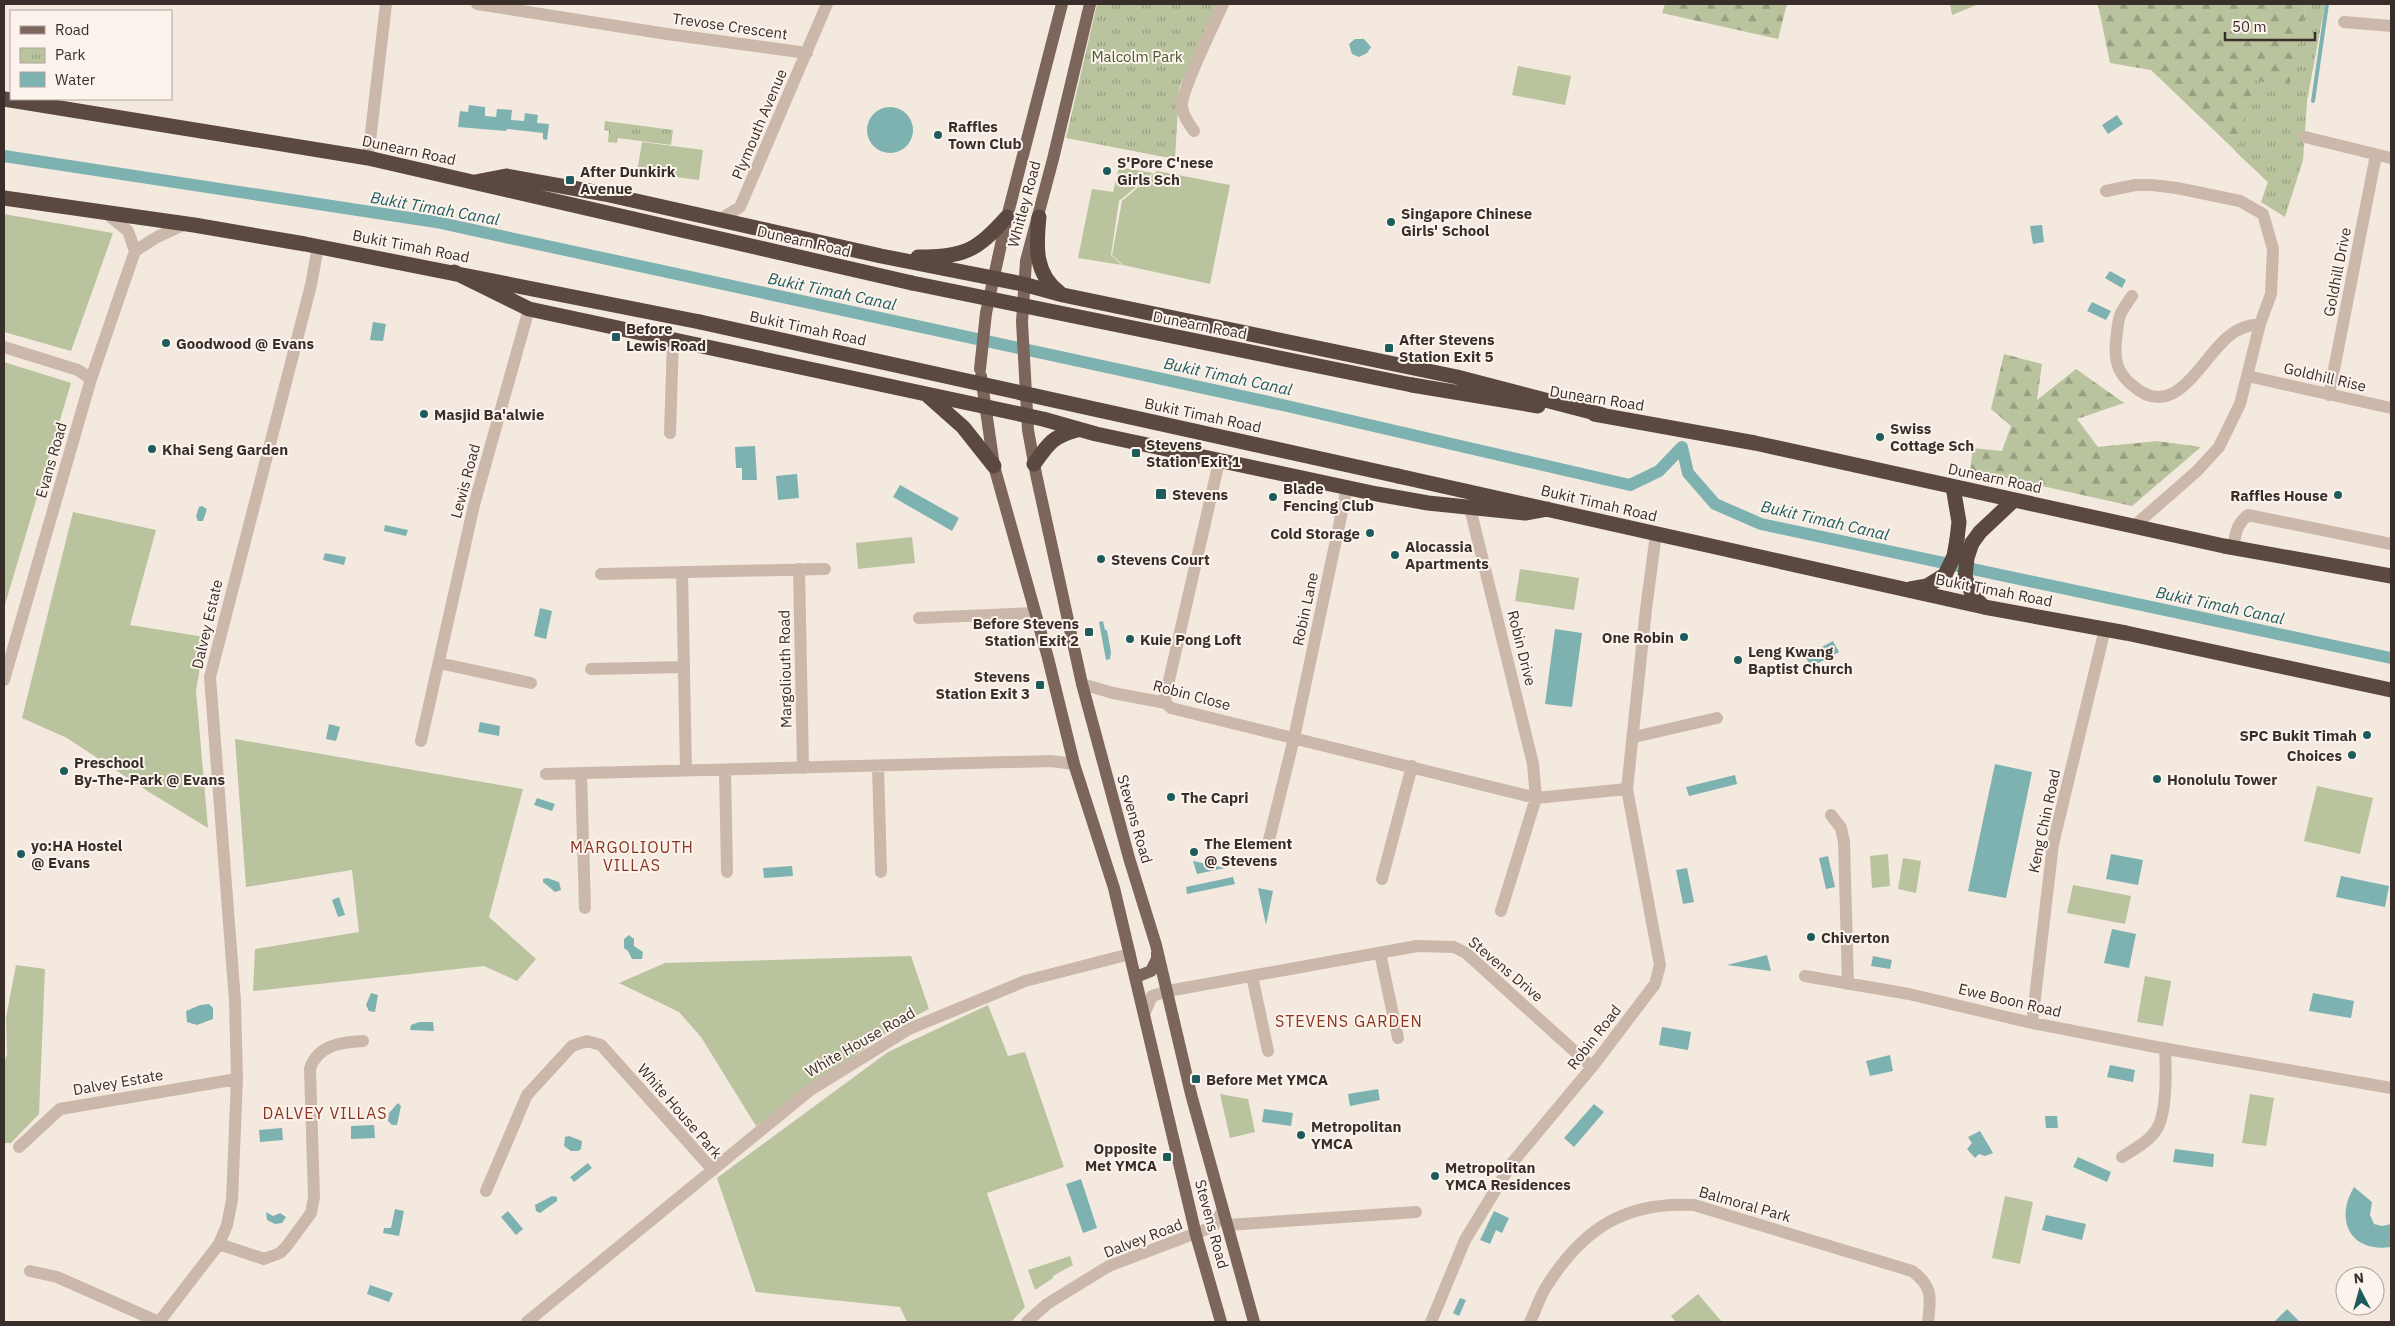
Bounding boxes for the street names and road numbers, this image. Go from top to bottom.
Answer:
street label: Trevose Crescent [671,9,789,43]
street label: Plymouth Avenue [727,66,791,182]
street label: Dunearn Road [360,131,458,169]
street label: Whitley Road [1003,159,1045,249]
street label: Dunearn Road [755,221,853,261]
street label: Bukit Timah Road [351,225,471,267]
street label: Goldhill Drive [2319,226,2355,318]
street label: Bukit Timah Road [748,306,868,350]
street label: Dunearn Road [1151,307,1249,343]
street label: Goldhill Rise [2282,358,2368,396]
street label: Dunearn Road [1548,381,1646,415]
street label: Bukit Timah Road [1143,393,1263,437]
street label: Evans Road [31,420,71,500]
street label: Lewis Road [446,442,484,520]
street label: Dunearn Road [1946,459,2044,497]
street label: Bukit Timah Road [1539,480,1659,526]
street label: Bukit Timah Road [1934,569,2054,611]
street label: Robin Lane [1288,571,1322,647]
street label: Dalvey Estate [187,577,227,671]
street label: Robin Drive [1503,608,1541,688]
street label: Margoliouth Road [774,610,796,728]
street label: Robin Close [1151,676,1233,714]
street label: Keng Chin Road [2024,767,2064,875]
street label: Stevens Road [1113,772,1157,866]
street label: Stevens Drive [1465,932,1547,1006]
street label: Ewe Boon Road [1957,979,2063,1021]
street label: Robin Road [1563,1001,1625,1073]
street label: White House Road [802,1003,918,1081]
street label: White House Park [634,1060,726,1162]
street label: Dalvey Estate [71,1065,165,1099]
street label: Stevens Road [1191,1177,1233,1271]
street label: Balmoral Park [1697,1182,1793,1226]
street label: Dalvey Road [1101,1214,1185,1262]

